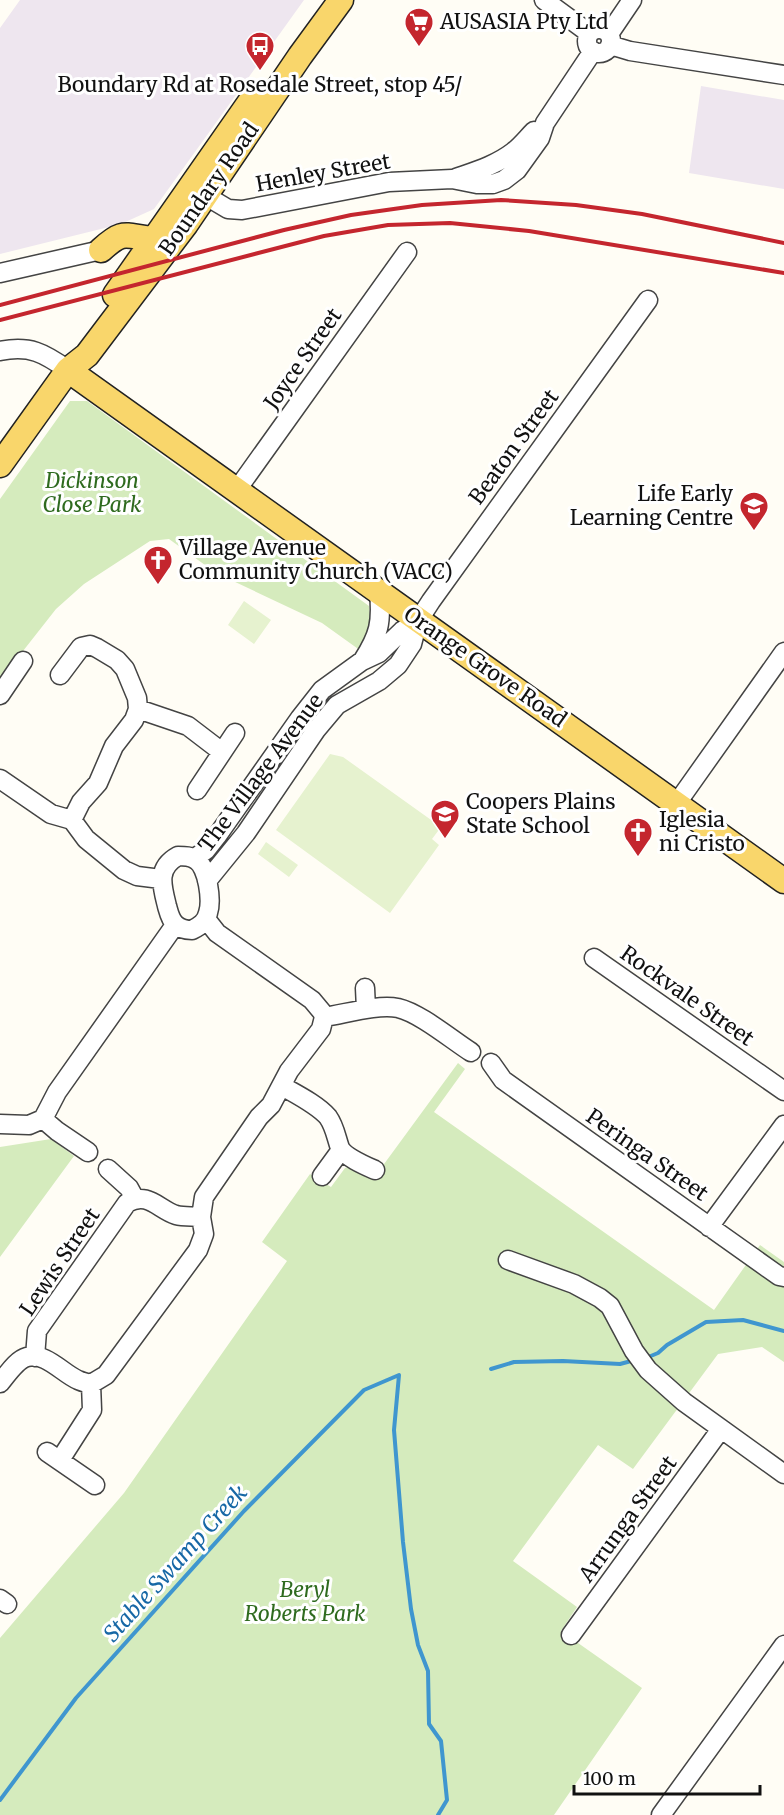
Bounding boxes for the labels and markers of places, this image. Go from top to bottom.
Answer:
supermarket icon: AUSASIA Pty Ltd [403,6,435,48]
place label: AUSASIA Pty Ltd [439,8,609,35]
bus stop icon: Boundary Rd at Rosedale Street, stop 45/ [244,30,276,72]
place label: Boundary Rd at Rosedale Street, stop 45/ [57,71,463,98]
place label: Life Early Learning Centre [570,480,734,531]
school or university icon: Life Early Learning Centre [738,490,770,532]
place label: Village Avenue Community Church (VACC) [178,534,453,585]
church icon: Village Avenue Community Church (VACC) [142,544,174,586]
place label: Coopers Plains State School [466,788,616,839]
school or university icon: Coopers Plains State School [429,798,461,840]
place label: Iglesia ni Cristo [659,806,745,857]
church icon: Iglesia ni Cristo [622,816,654,858]

